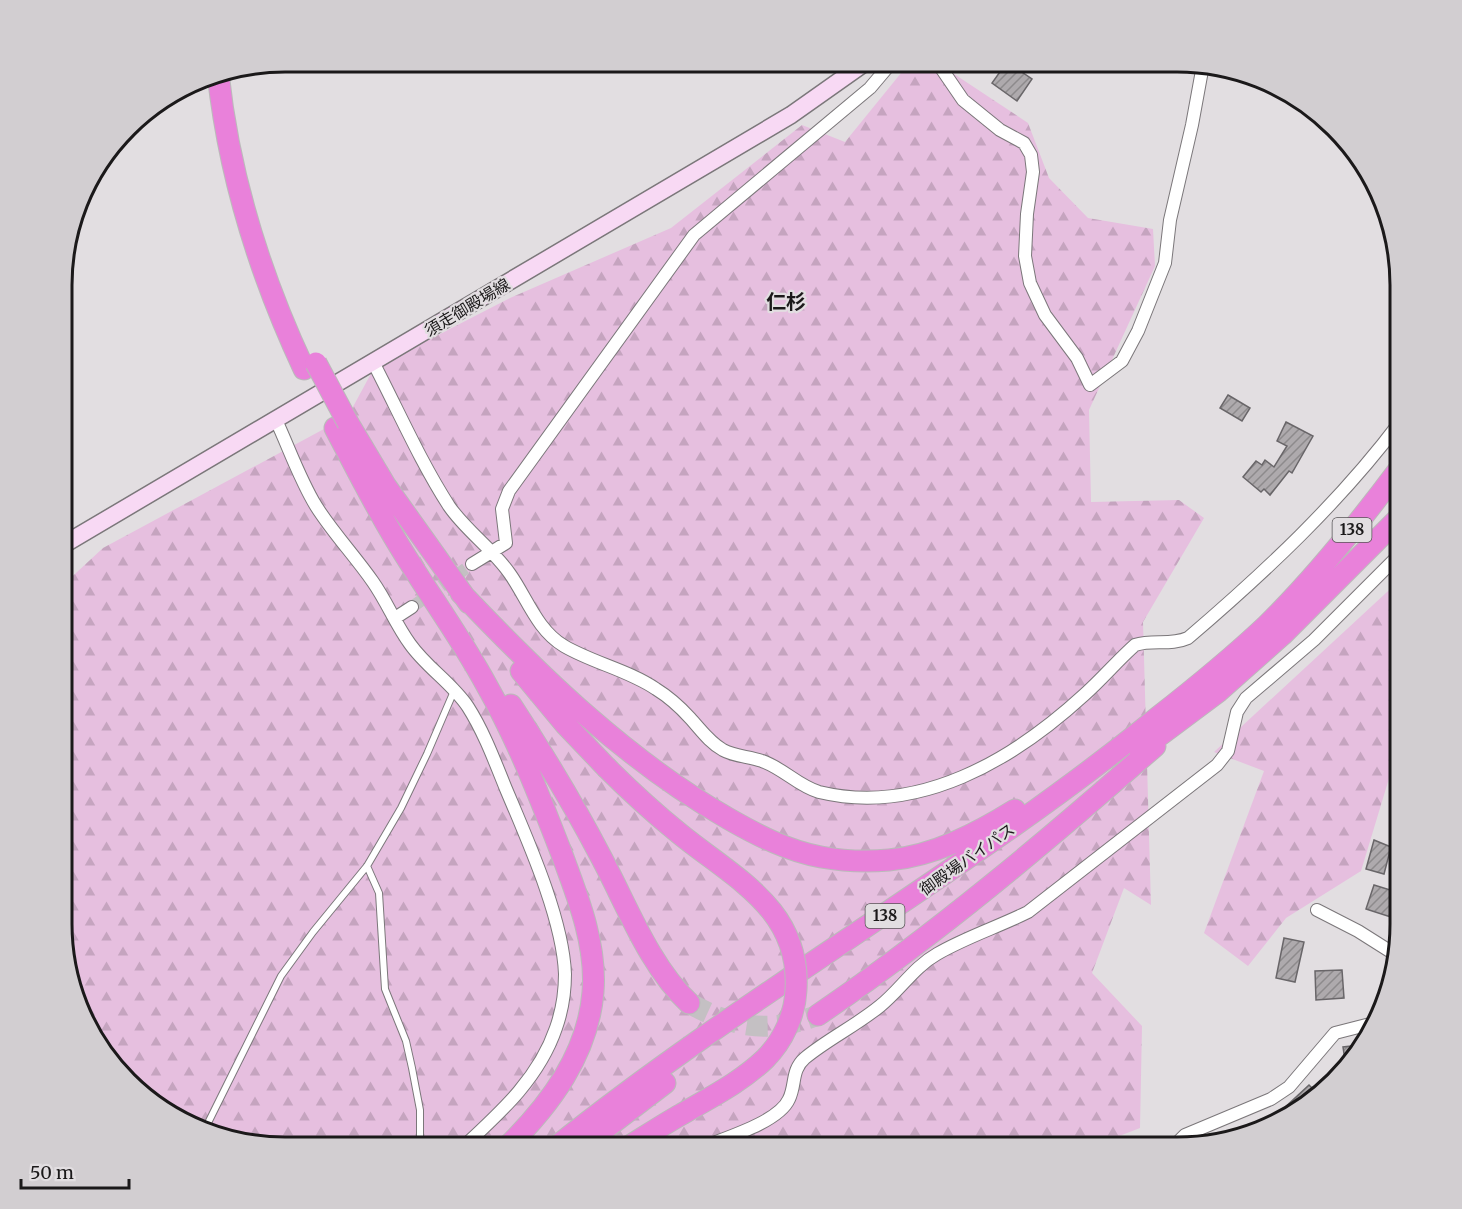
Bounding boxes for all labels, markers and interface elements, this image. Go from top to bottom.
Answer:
street label: 須走御殿場線 [421,274,513,340]
district label: 仁杉 [766,289,806,314]
road number: 138 [1332,518,1372,542]
street label: 御殿場バイパス [916,819,1018,899]
road number: 138 [866,904,904,928]
scale bar [21,1152,129,1190]
text: 50 m [30,1161,74,1184]

